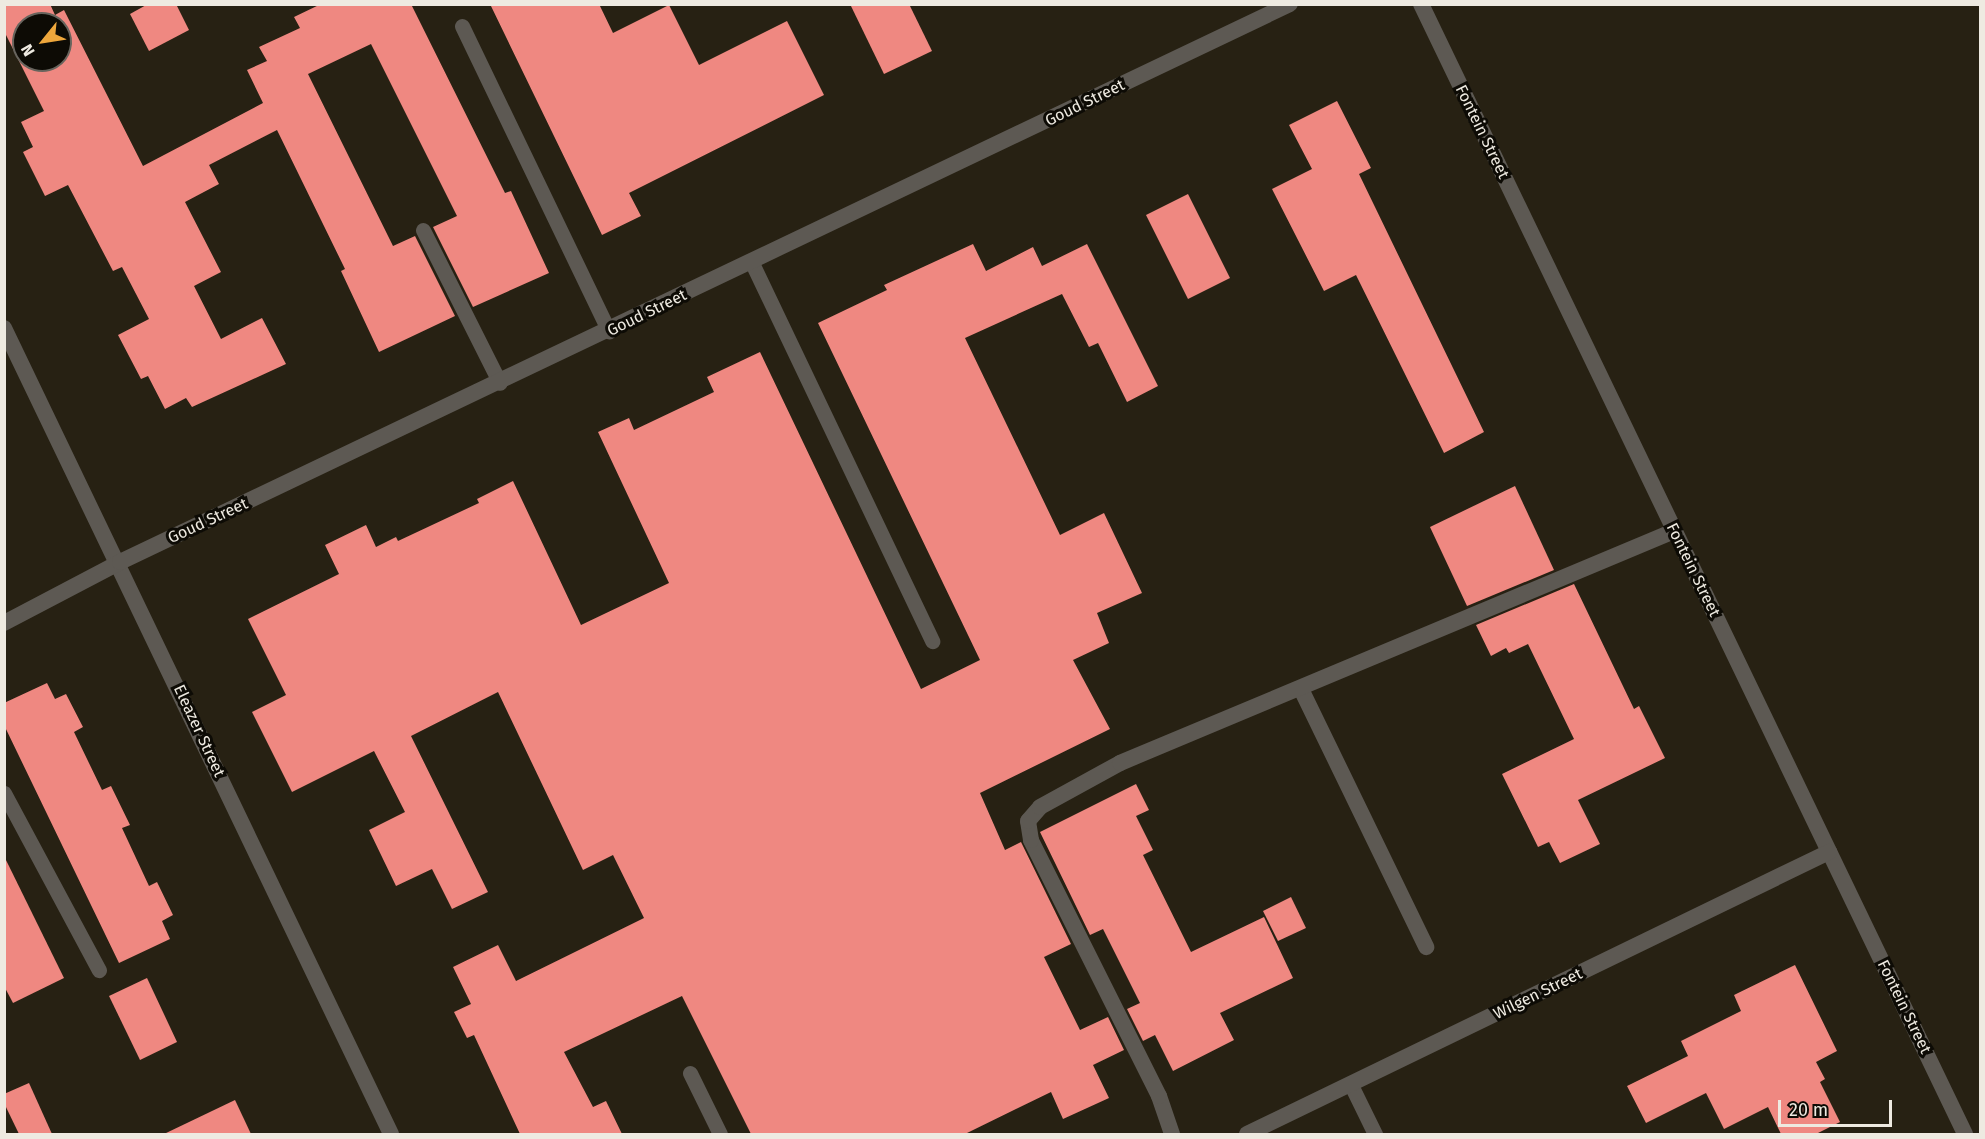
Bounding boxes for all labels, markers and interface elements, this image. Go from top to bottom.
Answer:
north arrow [12,12,72,72]
text: N [17,41,39,60]
street label: Goud Street [1042,76,1128,130]
street label: Fontein Street [1451,82,1513,182]
street label: Goud Street [604,286,690,340]
street label: Goud Street [165,494,251,548]
street label: Fontein Street [1662,520,1724,620]
street label: Eleazer Street [169,682,229,780]
street label: Fontein Street [1873,957,1935,1057]
street label: Wilgen Street [1491,964,1585,1024]
scale bar [1781,1088,1895,1126]
text: 20 m [1789,1099,1828,1121]

